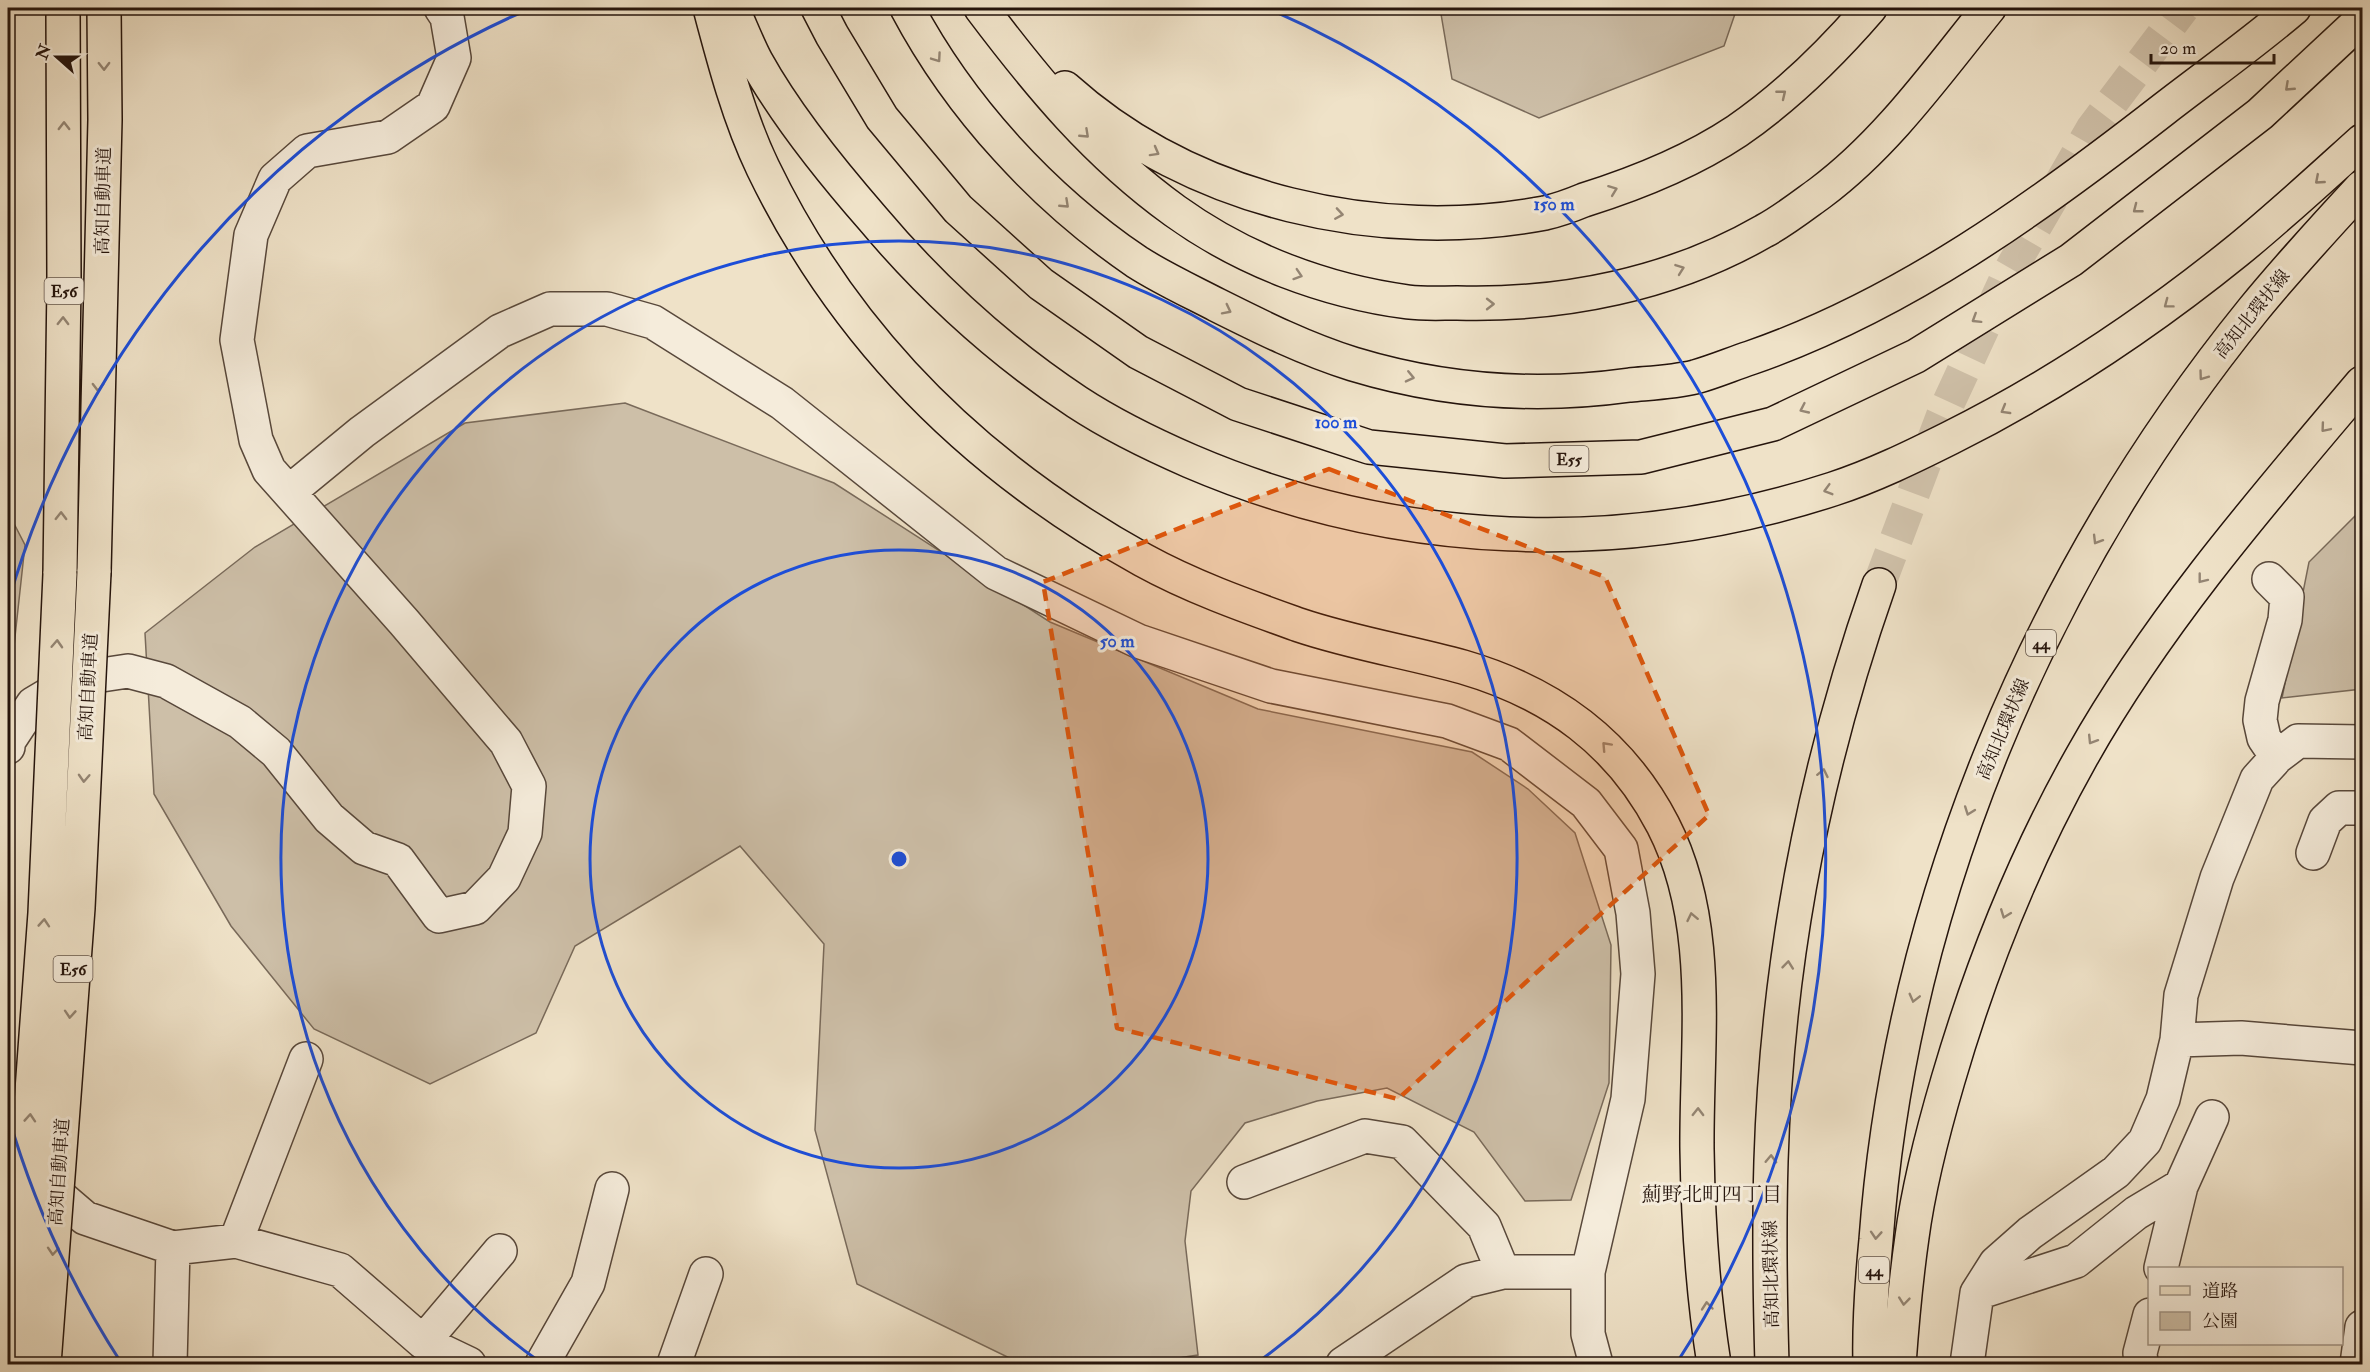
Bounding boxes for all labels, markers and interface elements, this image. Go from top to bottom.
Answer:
north arrow [27,27,87,87]
scale bar [2151,27,2274,65]
text: 20 m [2160,37,2196,60]
text: N [32,41,56,63]
one-way arrow [930,51,941,62]
one-way arrow [98,61,110,70]
one-way arrow [2285,80,2295,91]
one-way arrow [1775,91,1786,102]
one-way arrow [58,121,70,130]
one-way arrow [1078,127,1089,138]
one-way arrow [1149,144,1160,156]
street label: 高知自動車道 [91,147,116,255]
one-way arrow [2315,173,2325,184]
one-way arrow [1607,185,1618,198]
text: 150 m [1533,193,1576,216]
one-way arrow [1058,197,1068,208]
one-way arrow [2133,202,2144,213]
one-way arrow [1334,208,1344,220]
one-way arrow [1675,263,1685,276]
street label: 高知北環状線 [2209,265,2295,364]
one-way arrow [1292,268,1303,280]
road number: E56 [44,278,84,304]
one-way arrow [2164,296,2175,307]
one-way arrow [1485,297,1494,310]
one-way arrow [1221,303,1232,315]
one-way arrow [1972,312,1982,324]
one-way arrow [57,316,70,325]
one-way arrow [1404,370,1414,383]
one-way arrow [2199,370,2210,381]
one-way arrow [92,382,104,391]
one-way arrow [1799,402,1810,414]
one-way arrow [2001,403,2011,414]
text: 100 m [1315,411,1358,434]
one-way arrow [2321,421,2332,432]
road number: E55 [1550,446,1588,472]
one-way arrow [1823,483,1834,495]
one-way arrow [54,511,67,520]
one-way arrow [2093,533,2104,544]
one-way arrow [2198,572,2209,583]
text: 50 m [1100,630,1135,653]
road number: 44 [2026,630,2056,656]
street label: 高知自動車道 [74,632,103,742]
one-way arrow [50,640,63,649]
street label: 高知北環状線 [1972,675,2035,783]
one-way arrow [2087,734,2099,744]
one-way arrow [1602,743,1613,754]
one-way arrow [1815,768,1828,778]
one-way arrow [77,773,90,782]
one-way arrow [1964,805,1977,815]
centre of rings [889,849,909,869]
one-way arrow [1999,908,2012,919]
one-way arrow [1686,913,1699,923]
one-way arrow [37,919,50,928]
road number: E56 [54,956,92,982]
one-way arrow [1781,960,1793,969]
one-way arrow [1909,992,1922,1002]
one-way arrow [64,1010,77,1019]
one-way arrow [1692,1107,1704,1116]
one-way arrow [24,1113,37,1122]
street label: 高知自動車道 [44,1117,75,1227]
one-way arrow [1765,1155,1778,1164]
district label: 薊野北町四丁目 [1642,1182,1782,1207]
street label: 高知北環状線 [1759,1220,1784,1328]
one-way arrow [1870,1230,1883,1239]
one-way arrow [47,1246,60,1255]
road number: 44 [1859,1257,1889,1283]
legend [2148,1267,2343,1345]
text: 道路 [2202,1280,2238,1303]
one-way arrow [1898,1297,1911,1306]
one-way arrow [1701,1302,1714,1311]
text: 公園 [2202,1310,2238,1333]

